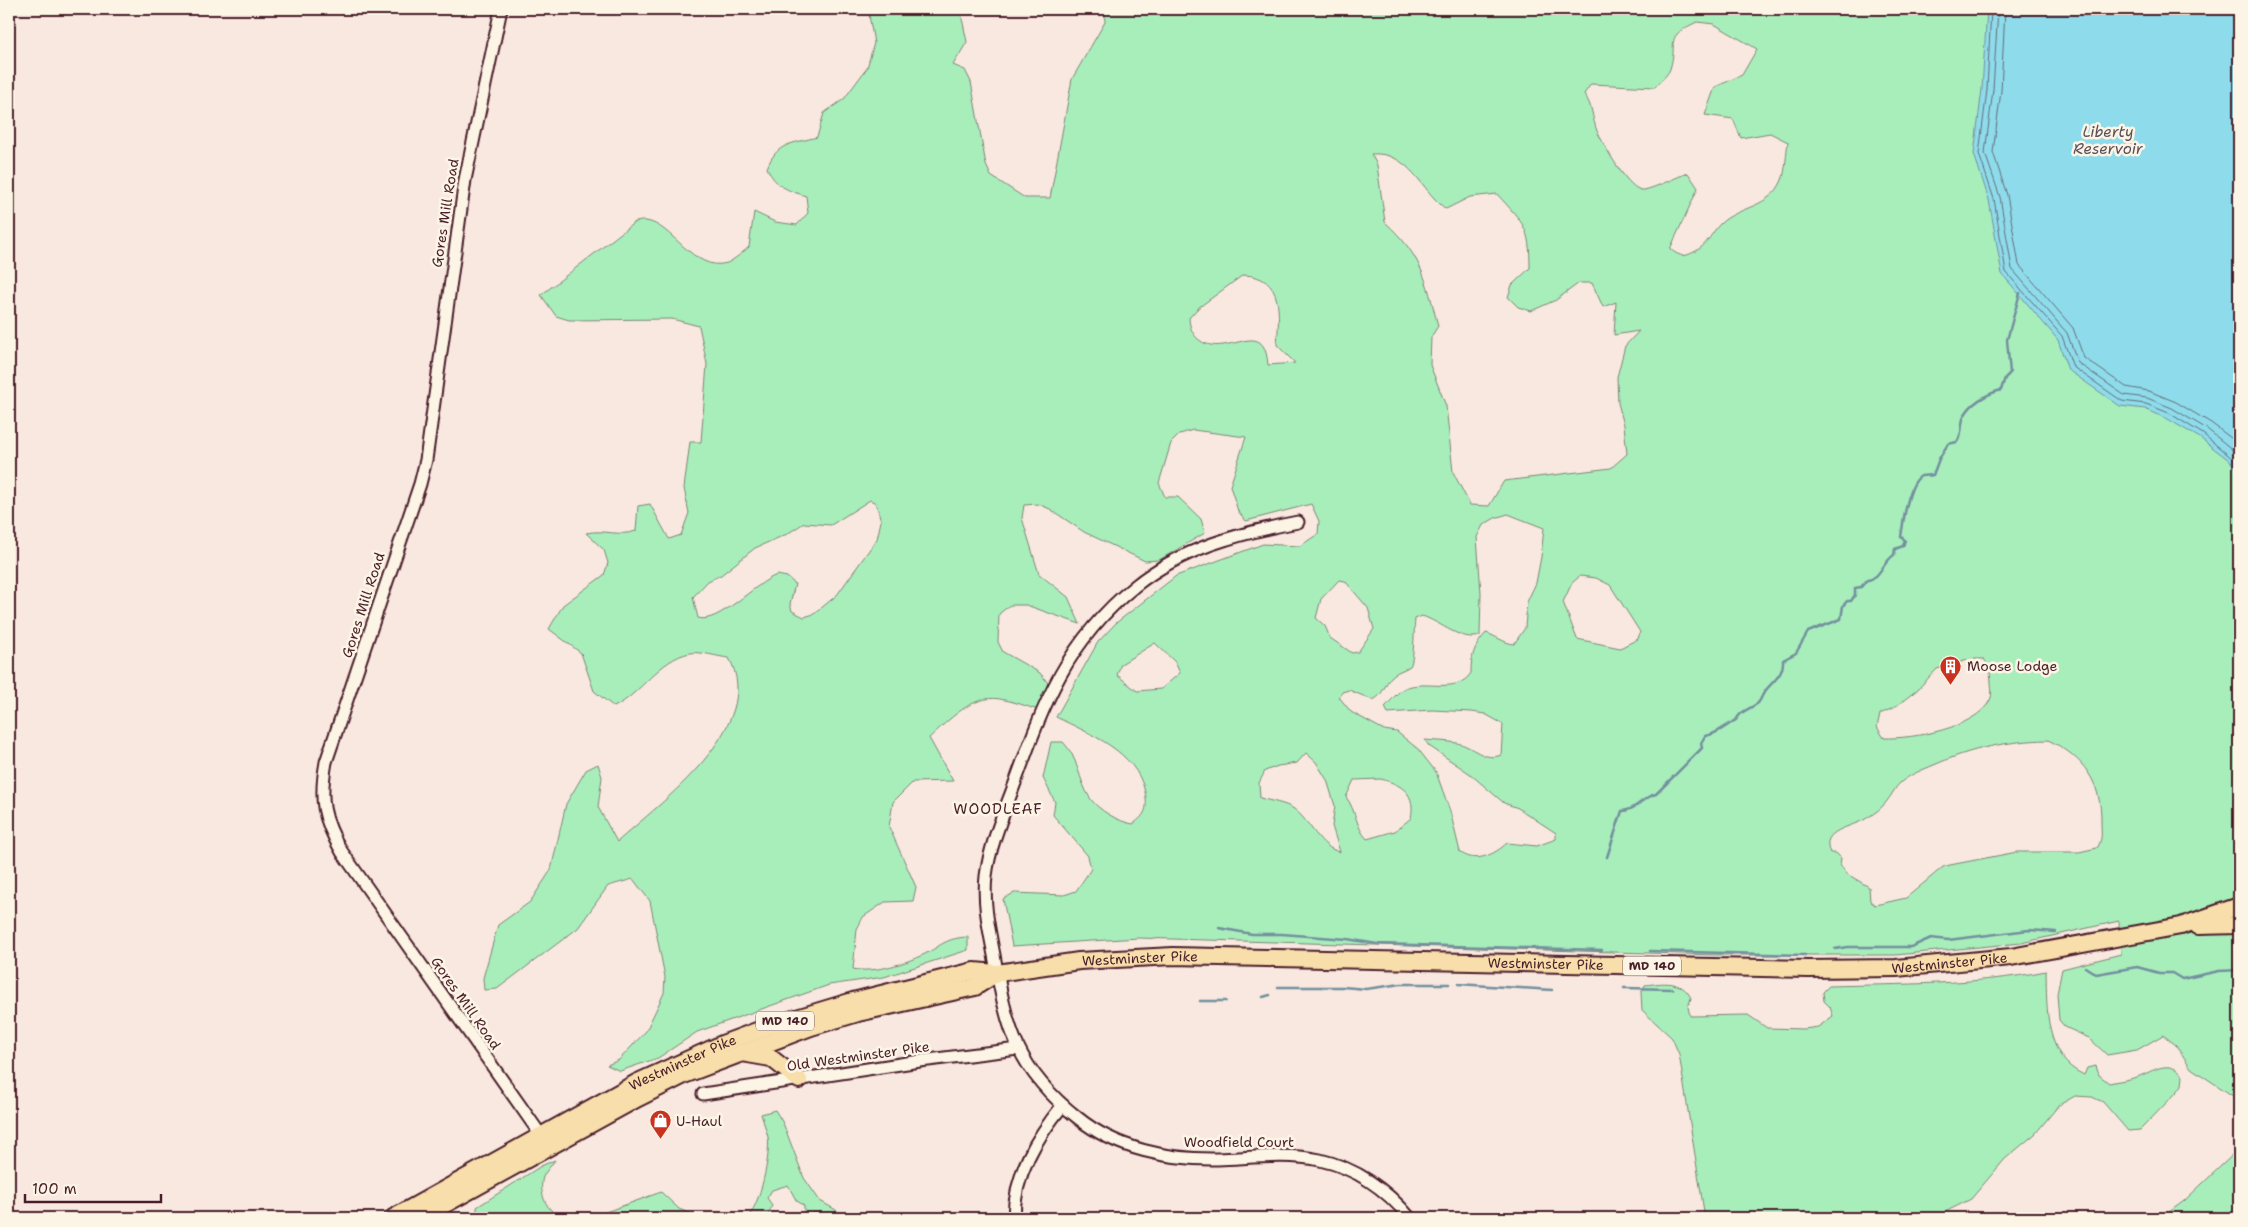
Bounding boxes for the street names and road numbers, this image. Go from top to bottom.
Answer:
street label: Gores Mill Road [428,157,462,269]
street label: Gores Mill Road [337,550,389,660]
street label: Westminster Pike [1081,947,1198,970]
street label: Westminster Pike [1891,948,2008,977]
street label: Gores Mill Road [427,953,505,1053]
street label: Westminster Pike [1488,953,1604,974]
road number: MD 140 [1623,956,1681,976]
road number: MD 140 [756,1011,814,1030]
street label: Westminster Pike [625,1030,739,1094]
street label: Old Westminster Pike [785,1037,931,1075]
street label: Woodfield Court [1184,1133,1294,1151]

